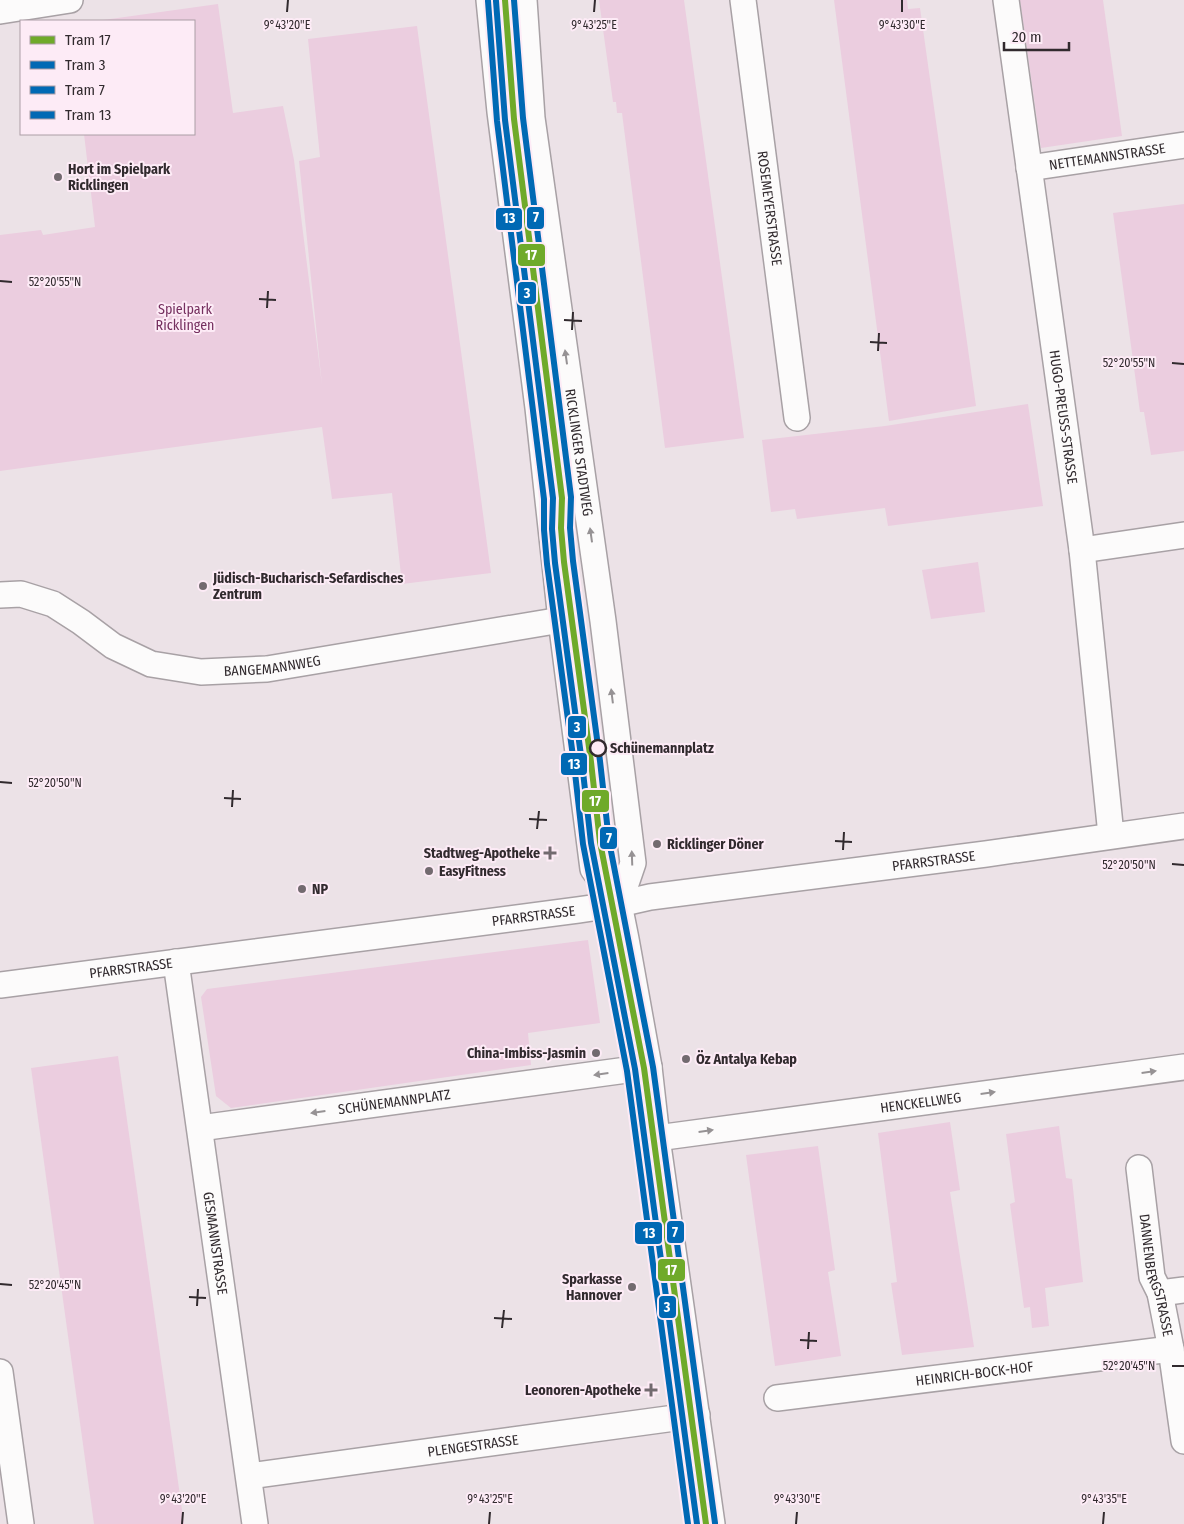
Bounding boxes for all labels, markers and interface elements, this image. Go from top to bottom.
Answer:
text: 9°43'20"E [264,18,311,32]
text: 9°43'25"E [571,18,617,32]
text: 9°43'30"E [879,18,926,32]
legend [20,20,195,135]
scale bar [1004,20,1069,52]
text: 20 m [1012,28,1042,46]
text: Tram 17 [65,31,111,49]
text: Tram 3 [65,56,106,74]
text: Tram 7 [65,81,105,99]
text: Tram 13 [65,106,112,124]
street label: NETTEMANNSTRASSE [1048,140,1167,174]
street label: ROSEMEYERSTRASSE [754,150,785,267]
place label: Hort im Spielpark Ricklingen [68,161,171,194]
marker: Hort im Spielpark Ricklingen [52,171,64,183]
line badge: 7 [526,206,545,230]
line badge: 13 [495,207,523,231]
text: 7 [533,209,539,226]
text: 13 [503,210,516,227]
line badge: 17 [517,243,546,267]
text: 17 [525,247,537,264]
text: 52°20'55"N [29,275,81,289]
line badge: 3 [517,281,537,305]
text: 3 [523,285,531,302]
park label: Spielpark Ricklingen [156,301,214,334]
one-way arrow [562,349,570,365]
street label: HUGO-PREUSS-STRASSE [1045,349,1081,486]
text: 52°20'55"N [1103,356,1155,370]
street label: RICKLINGER STADTWEG [561,388,596,517]
one-way arrow [587,527,595,543]
place label: Jüdisch-Bucharisch-Sefardisches Zentrum [212,570,403,603]
marker: Jüdisch-Bucharisch-Sefardisches Zentrum [197,580,209,592]
street label: BANGEMANNWEG [223,652,322,680]
one-way arrow [608,688,616,704]
line badge: 3 [567,715,587,739]
text: 3 [573,719,581,736]
marker: Schünemannplatz [589,739,607,757]
place label: Schünemannplatz [610,740,714,757]
line badge: 13 [560,752,588,776]
text: 13 [568,756,581,773]
text: 52°20'50"N [28,776,82,790]
line badge: 17 [581,789,610,813]
text: 17 [589,793,601,810]
line badge: 7 [599,826,618,850]
text: 7 [606,830,612,847]
place label: Ricklinger Döner [667,836,765,853]
marker: Ricklinger Döner [651,838,663,850]
place label: Stadtweg-Apotheke [424,845,540,862]
marker: Stadtweg-Apotheke [544,847,556,859]
street label: PFARRSTRASSE [891,847,977,875]
one-way arrow [627,849,635,865]
text: 52°20'50"N [1102,858,1156,872]
place label: EasyFitness [439,863,506,880]
marker: EasyFitness [423,865,435,877]
place label: NP [312,881,328,898]
marker: NP [296,883,308,895]
street label: PFARRSTRASSE [491,902,577,930]
street label: PFARRSTRASSE [88,955,174,982]
place label: China-Imbiss-Jasmin [467,1045,586,1062]
marker: China-Imbiss-Jasmin [590,1047,602,1059]
place label: Öz Antalya Kebap [696,1050,797,1068]
marker: Öz Antalya Kebap [680,1053,692,1065]
one-way arrow [1141,1068,1157,1076]
one-way arrow [592,1070,608,1078]
street label: SCHÜNEMANNPLATZ [337,1086,452,1118]
street label: HENCKELLWEG [879,1089,962,1117]
one-way arrow [980,1089,996,1097]
one-way arrow [310,1108,326,1116]
one-way arrow [698,1127,714,1135]
street label: GESMANNSTRASSE [199,1191,231,1296]
street label: DANNENBERGSTRASSE [1136,1213,1176,1339]
line badge: 7 [666,1220,685,1244]
line badge: 13 [634,1221,663,1245]
text: 7 [672,1224,678,1241]
text: 13 [643,1225,656,1242]
line badge: 17 [657,1258,686,1282]
text: 17 [665,1262,677,1279]
place label: Sparkasse Hannover [562,1271,623,1304]
text: 52°20'45"N [29,1278,81,1292]
marker: Sparkasse Hannover [626,1281,638,1293]
line badge: 3 [658,1295,677,1319]
text: 3 [663,1299,671,1316]
street label: HEINRICH-BOCK-HOF [915,1358,1034,1390]
text: 52°20'45"N [1103,1359,1155,1373]
place label: Leonoren-Apotheke [525,1382,641,1399]
marker: Leonoren-Apotheke [645,1384,657,1396]
street label: PLENGESTRASSE [427,1431,520,1461]
text: 9°43'20"E [160,1492,207,1506]
text: 9°43'25"E [467,1492,513,1506]
text: 9°43'30"E [774,1492,821,1506]
text: 9°43'35"E [1081,1492,1127,1506]

